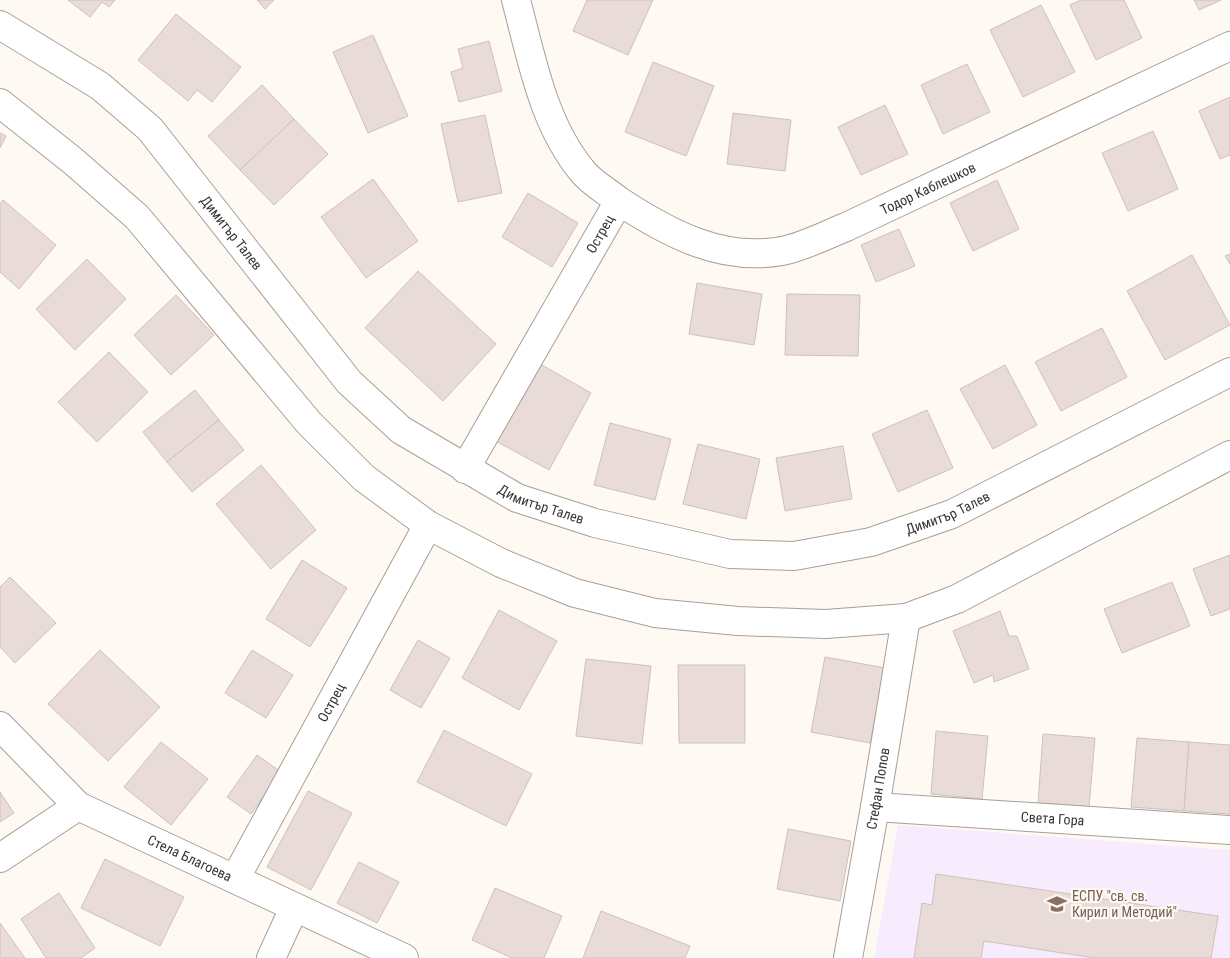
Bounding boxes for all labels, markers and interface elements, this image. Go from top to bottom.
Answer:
street label: Тодор Каблешков [878,159,978,218]
street label: Димитър Талев [197,192,266,273]
street label: Острец [583,212,617,256]
street label: Димитър Талев [496,481,586,527]
street label: Димитър Талев [903,488,992,537]
street label: Острец [314,680,348,725]
street label: Стефан Попов [863,747,893,831]
street label: Света Гора [1020,808,1085,829]
street label: Стела Благоева [145,832,234,885]
place label: ЕСПУ "св. св. Кирил и Методий" [1072,888,1177,920]
school or university icon: ЕСПУ "св. св. Кирил и Методий" [1046,893,1068,915]

